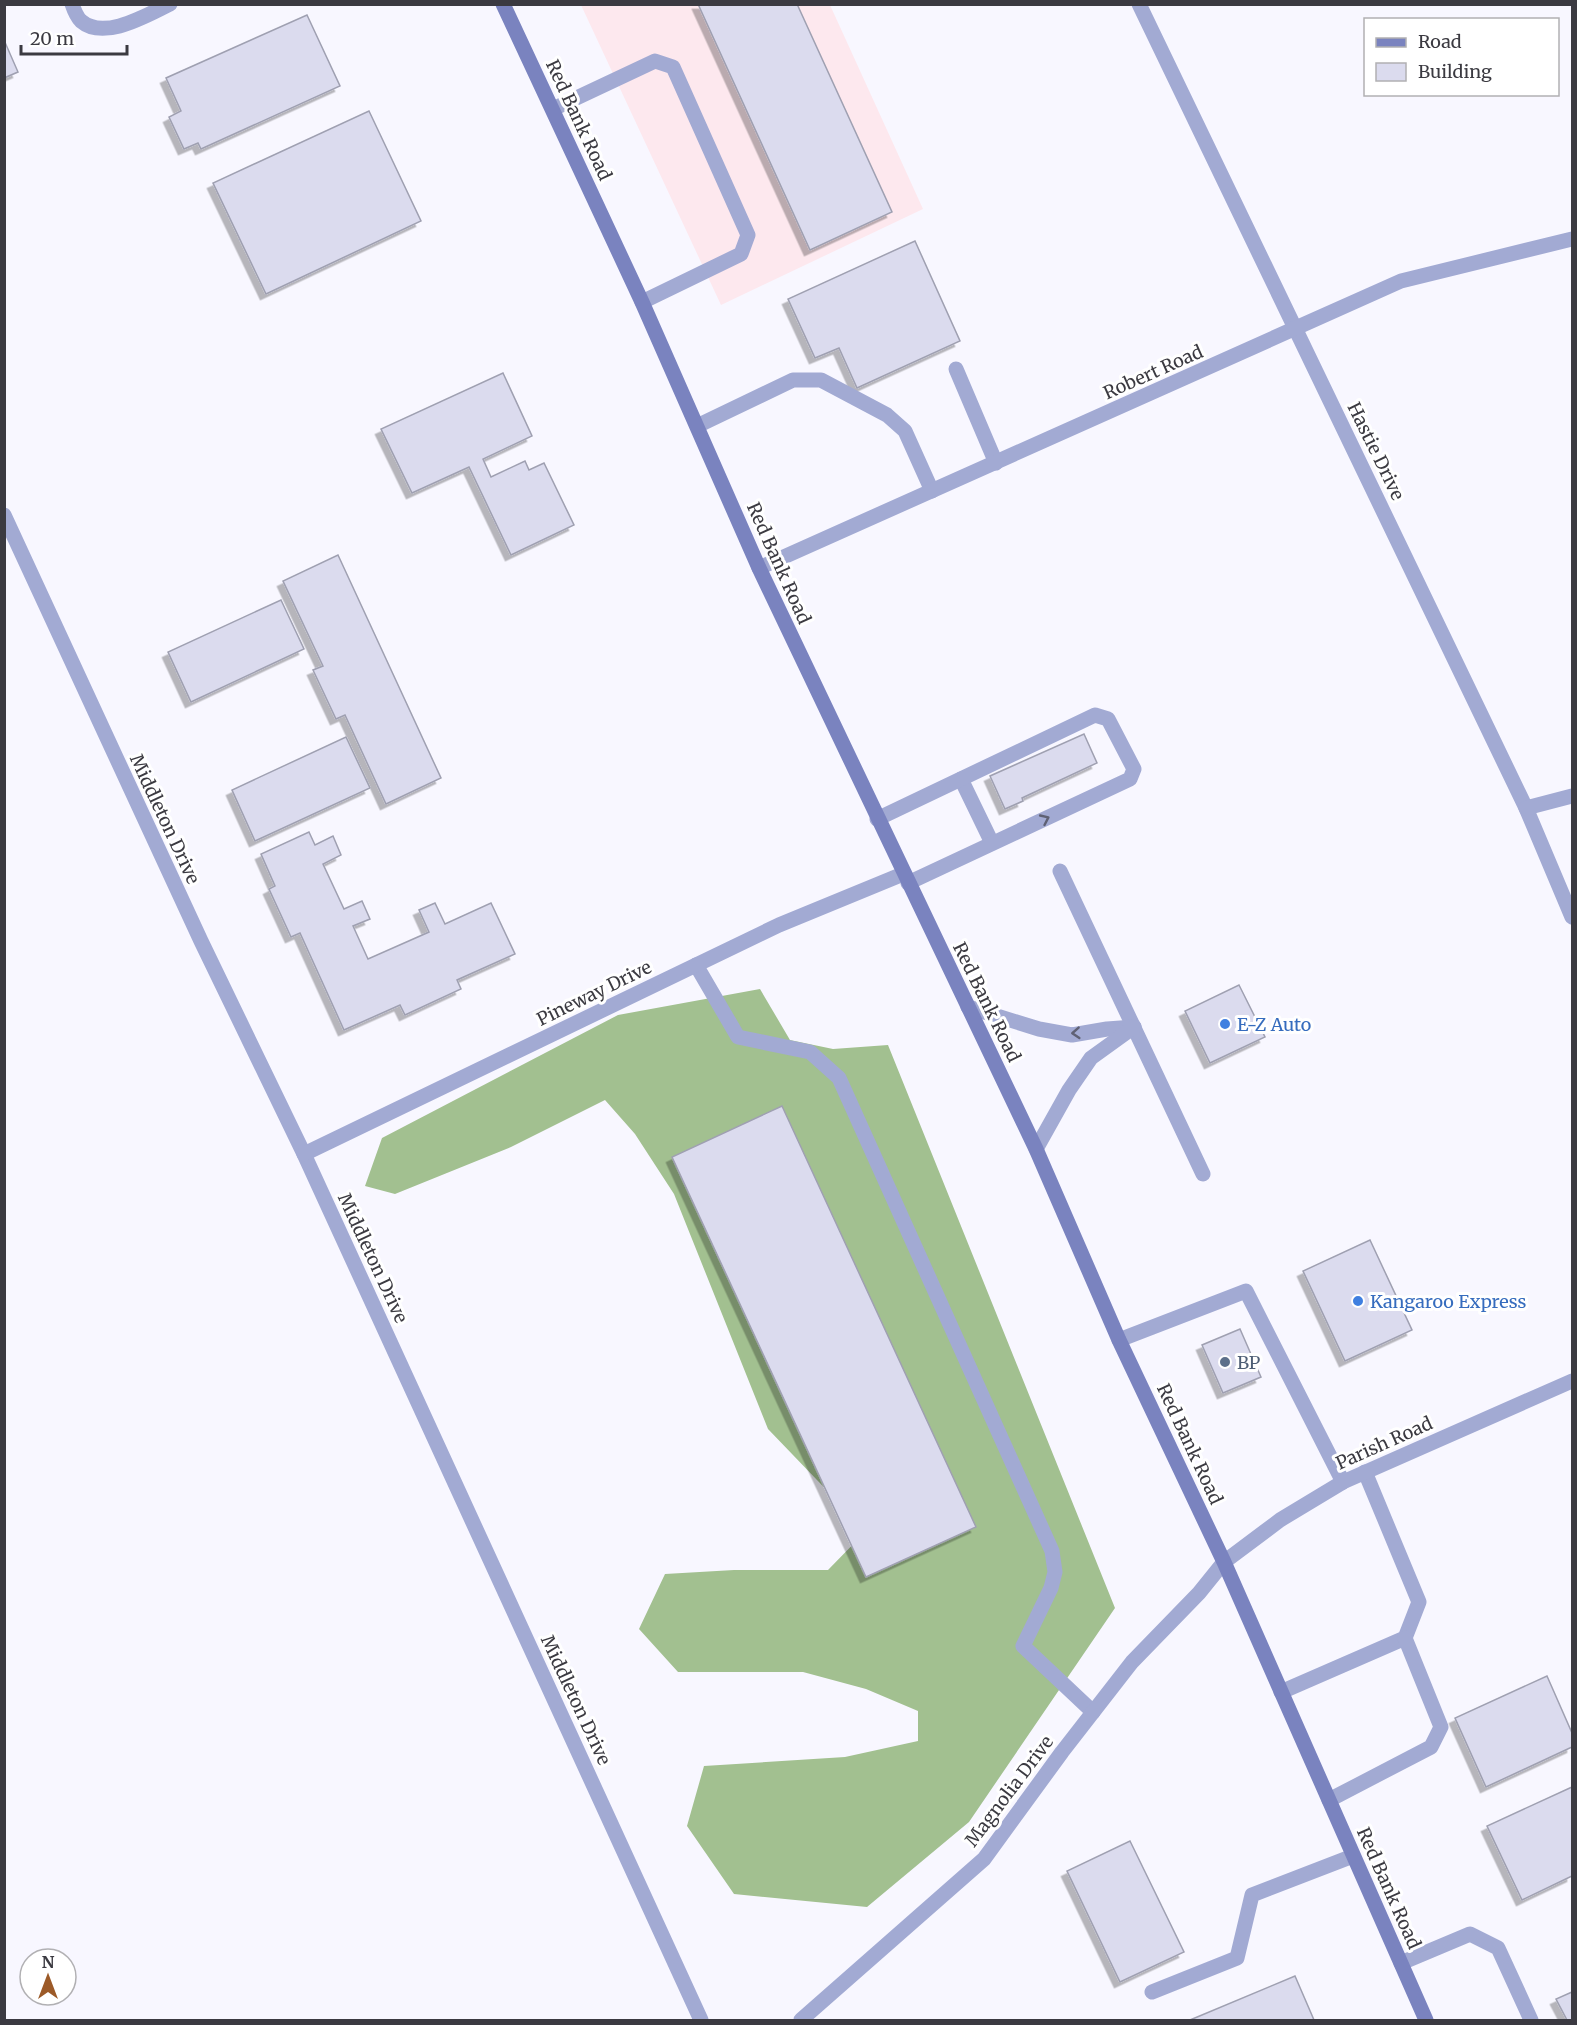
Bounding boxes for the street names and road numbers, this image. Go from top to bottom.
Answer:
street label: Red Bank Road [541,56,617,184]
street label: Robert Road [1100,340,1207,404]
street label: Hastie Drive [1342,398,1410,504]
street label: Red Bank Road [742,499,816,627]
street label: Middleton Drive [125,750,205,888]
street label: Red Bank Road [948,938,1026,1066]
street label: Pineway Drive [533,955,655,1031]
street label: Middleton Drive [333,1189,413,1327]
street label: Red Bank Road [1152,1380,1228,1508]
street label: Parish Road [1332,1411,1436,1475]
street label: Middleton Drive [536,1631,616,1769]
street label: Magnolia Drive [960,1731,1058,1851]
street label: Red Bank Road [1352,1824,1426,1952]

